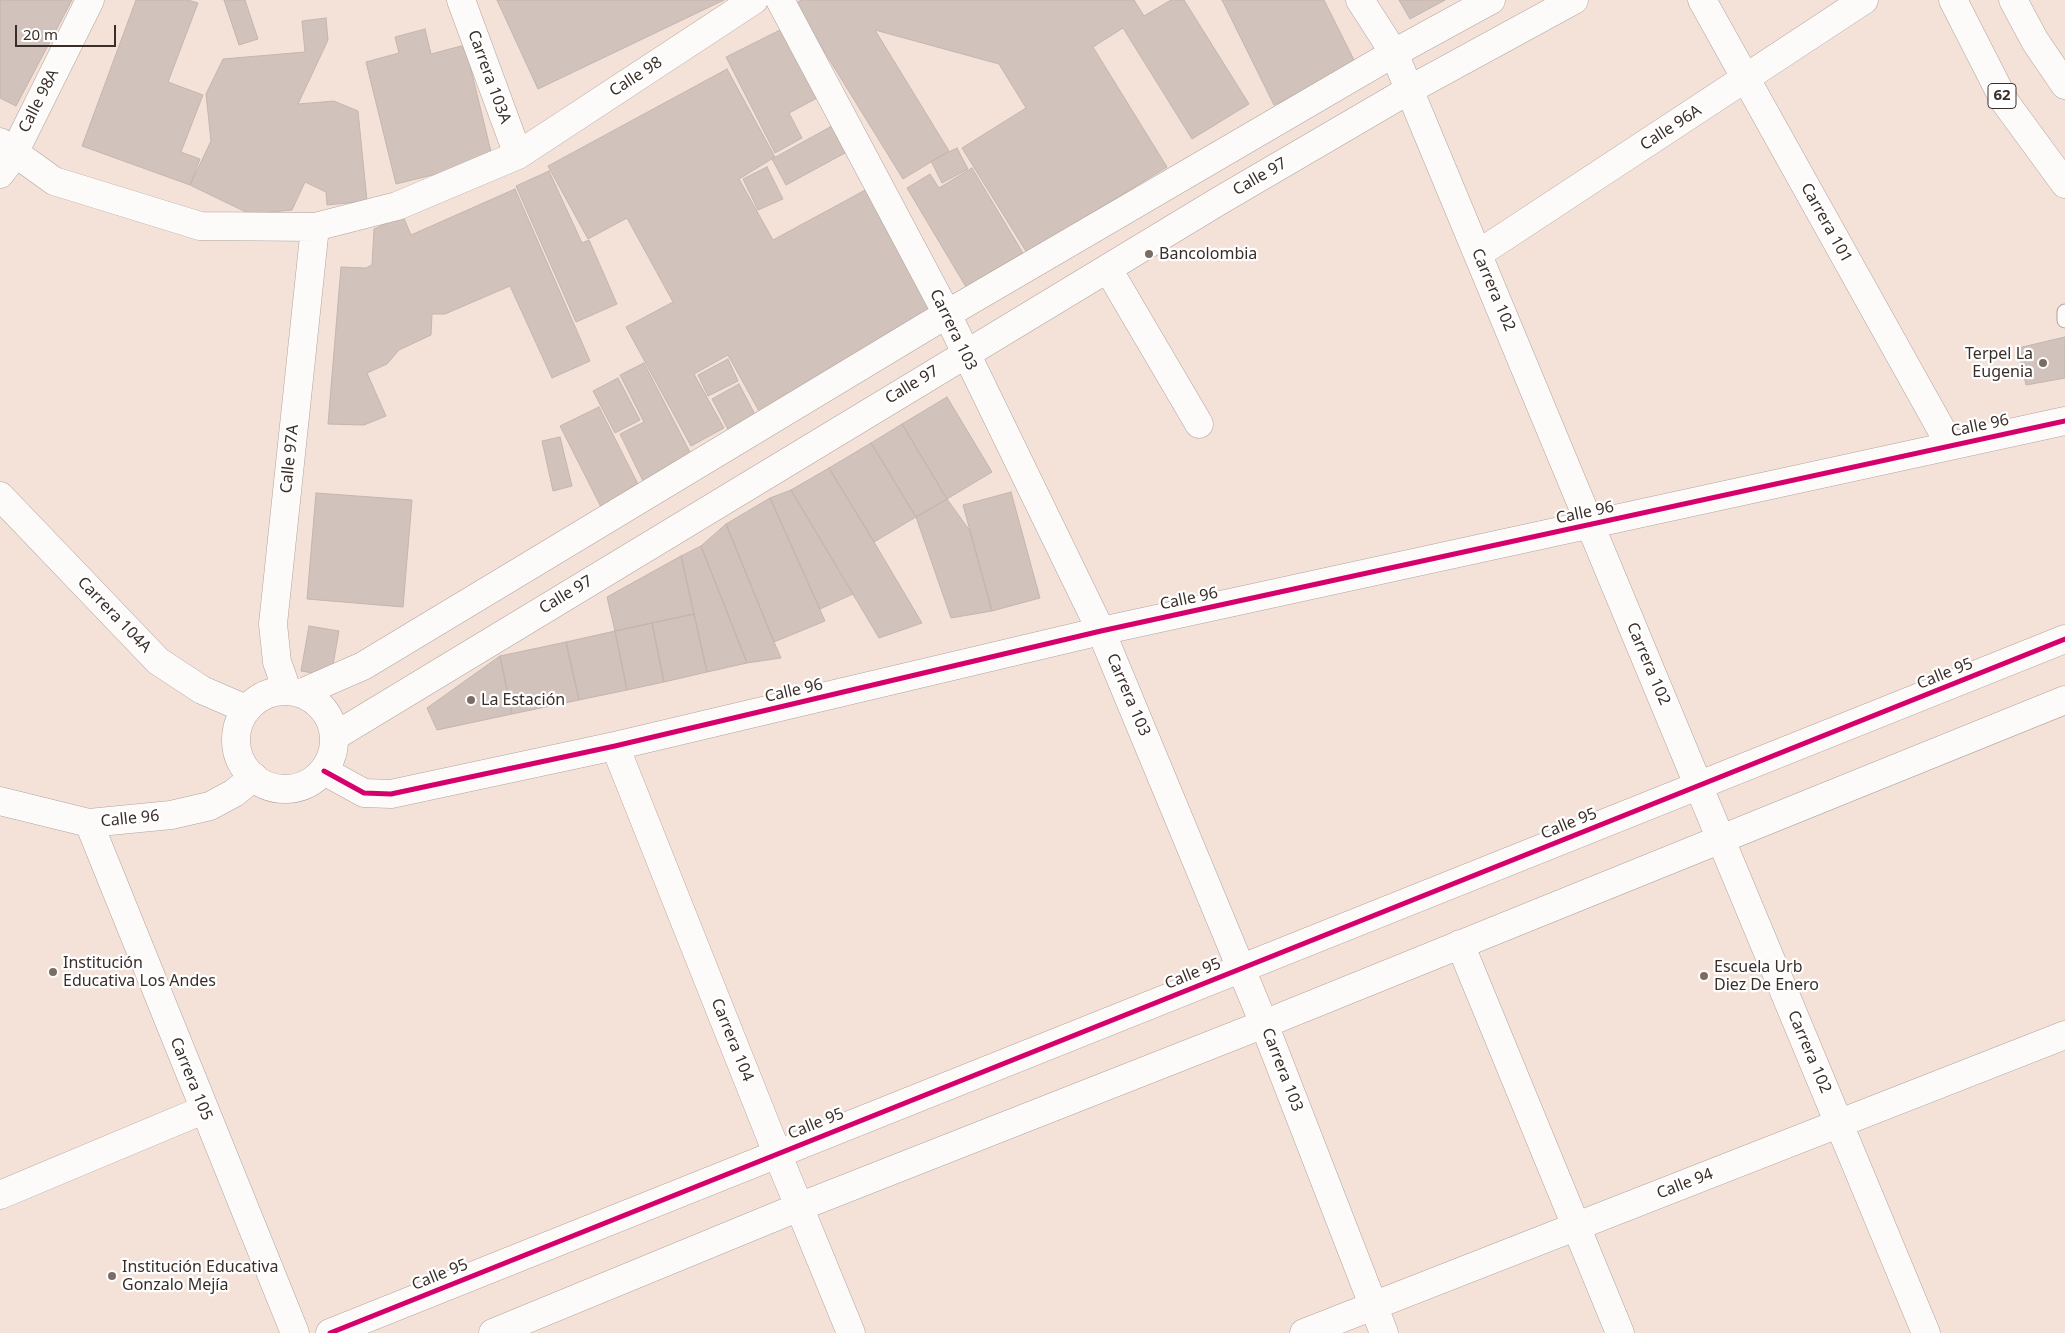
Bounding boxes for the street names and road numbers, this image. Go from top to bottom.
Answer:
street label: Carrera 103A [463,28,515,126]
street label: Calle 98 [606,53,666,101]
street label: Calle 98A [15,66,63,136]
road number: 62 [1988,84,2016,108]
street label: Calle 96A [1637,101,1705,155]
street label: Calle 97 [1230,154,1290,200]
street label: Carrera 101 [1796,180,1856,266]
street label: Carrera 102 [1467,246,1519,334]
street label: Carrera 103 [925,286,981,374]
street label: Calle 97 [882,362,942,408]
street label: Calle 96 [1949,410,2011,442]
street label: Calle 97A [277,424,303,494]
street label: Calle 96 [1554,497,1616,529]
street label: Calle 97 [536,572,596,618]
street label: Carrera 104A [73,573,155,657]
street label: Calle 96 [1158,583,1220,615]
street label: Carrera 102 [1622,620,1674,708]
street label: Carrera 103 [1102,651,1154,739]
street label: Calle 95 [1914,654,1976,694]
street label: Calle 96 [763,675,825,707]
street label: Calle 95 [1538,804,1600,844]
street label: Calle 96 [100,806,160,832]
street label: Calle 95 [1162,954,1224,994]
street label: Carrera 104 [707,996,757,1084]
street label: Carrera 102 [1783,1008,1835,1096]
street label: Carrera 103 [1257,1026,1307,1114]
street label: Carrera 105 [166,1035,216,1123]
street label: Calle 95 [785,1104,847,1144]
street label: Calle 94 [1654,1164,1716,1204]
street label: Calle 95 [409,1255,471,1295]

